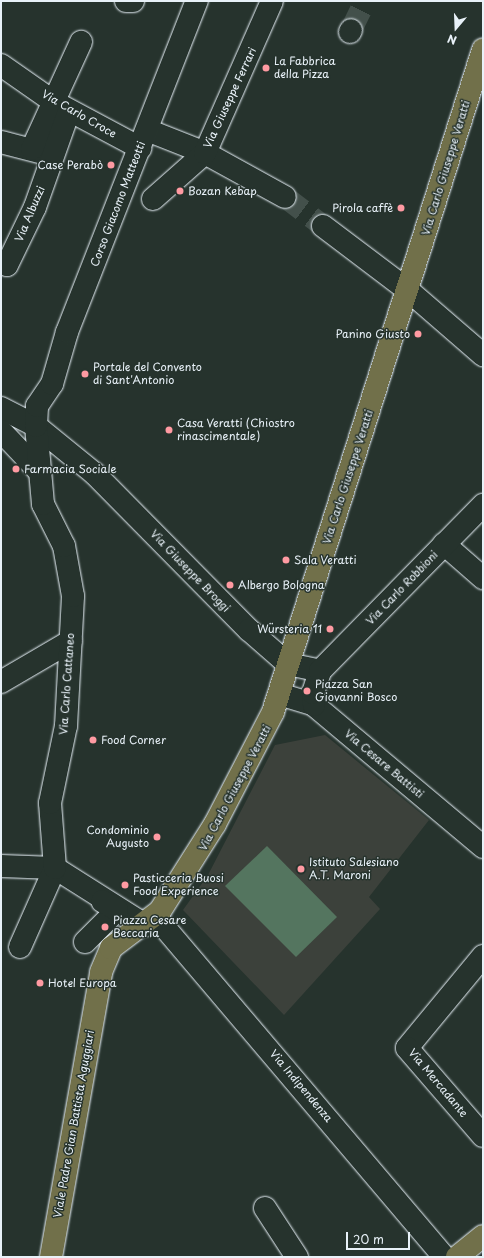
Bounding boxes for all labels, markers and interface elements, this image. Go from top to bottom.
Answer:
north arrow [436,8,476,48]
text: N [445,30,459,49]
street label: Via Giuseppe Ferrari [201,45,259,151]
place label: La Fabbrica della Pizza [274,55,337,81]
marker: La Fabbrica della Pizza [261,63,271,73]
street label: Via Carlo Croce [39,87,119,141]
street label: Via Carlo Giuseppe Veratti [419,98,473,238]
street label: Corso Giacomo Matteotti [88,139,148,269]
place label: Case Perabò [38,158,103,172]
marker: Case Perabò [106,160,116,170]
street label: Via Albuzzi [12,184,48,244]
place label: Bozan Kebap [188,184,256,198]
marker: Bozan Kebap [175,186,185,196]
place label: Pirola caffè [332,201,393,215]
marker: Pirola caffè [396,203,406,213]
place label: Panino Giusto [336,327,410,341]
marker: Panino Giusto [413,329,423,339]
place label: Portale del Convento di Sant'Antonio [93,361,203,387]
marker: Portale del Convento di Sant'Antonio [80,369,90,379]
street label: Via Carlo Giuseppe Veratti [320,407,376,547]
place label: Casa Veratti (Chiostro rinascimentale) [177,417,296,443]
marker: Casa Veratti (Chiostro rinascimentale) [164,425,174,435]
place label: Farmacia Sociale [24,462,117,476]
marker: Farmacia Sociale [11,464,21,474]
street label: Via Giuseppe Broggi [148,527,232,615]
street label: Via Carlo Robbioni [363,548,441,628]
place label: Sala Veratti [294,553,358,567]
marker: Sala Veratti [281,555,291,565]
place label: Albergo Bologna [238,578,326,592]
marker: Albergo Bologna [225,580,235,590]
place label: Würsteria 11 [257,622,322,636]
marker: Würsteria 11 [325,624,335,634]
street label: Via Carlo Cattaneo [57,632,77,736]
place label: Piazza San Giovanni Bosco [315,678,397,704]
marker: Piazza San Giovanni Bosco [302,686,312,696]
street label: Via Carlo Giuseppe Veratti [196,722,274,854]
street label: Via Cesare Battisti [341,727,427,801]
place label: Food Corner [101,733,166,747]
marker: Food Corner [88,735,98,745]
place label: Condominio Augusto [87,824,149,850]
marker: Condominio Augusto [152,832,162,842]
place label: Istituto Salesiano A.T. Maroni [309,856,400,882]
marker: Istituto Salesiano A.T. Maroni [296,864,306,874]
place label: Pasticceria Buosi Food Experience [133,872,224,898]
marker: Pasticceria Buosi Food Experience [120,880,130,890]
place label: Piazza Cesare Beccaria [113,914,187,940]
marker: Piazza Cesare Beccaria [100,922,110,932]
place label: Hotel Europa [48,976,117,990]
marker: Hotel Europa [35,978,45,988]
street label: Viale Padre Gian Battista Aguggiari [51,1029,97,1219]
street label: Via Mercadante [406,1046,470,1120]
street label: Via Indipendenza [267,1047,335,1125]
scale bar [348,1224,412,1250]
text: 20 m [353,1230,384,1248]

